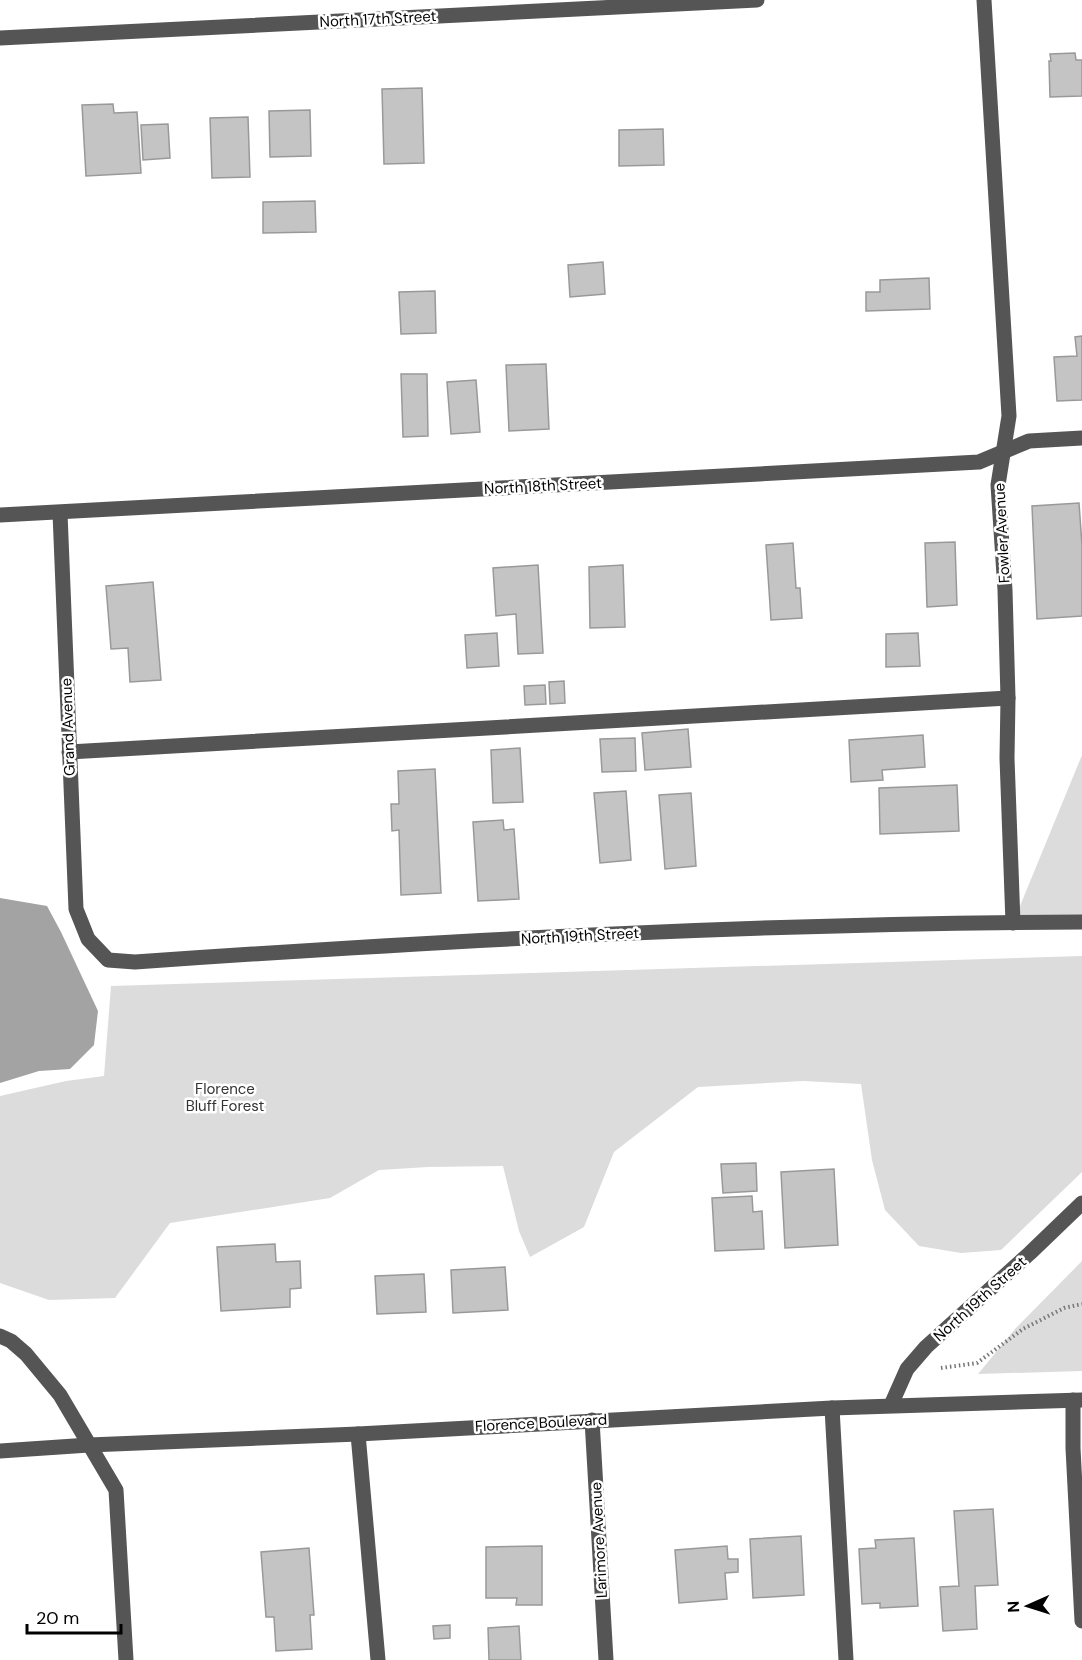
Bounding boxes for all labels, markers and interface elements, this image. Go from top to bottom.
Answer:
street label: North 17th Street [319,6,437,32]
street label: North 18th Street [483,473,603,499]
street label: Fowler Avenue [989,482,1015,584]
street label: Grand Avenue [56,678,80,776]
street label: North 19th Street [520,923,640,949]
park label: Florence Bluff Forest [186,1079,264,1116]
street label: North 19th Street [929,1252,1031,1346]
street label: Florence Boulevard [474,1410,608,1436]
street label: Larimore Avenue [586,1481,612,1599]
north arrow [998,1576,1058,1636]
scale bar [27,1597,122,1635]
text: N [1003,1600,1024,1613]
text: 20 m [36,1606,79,1630]

